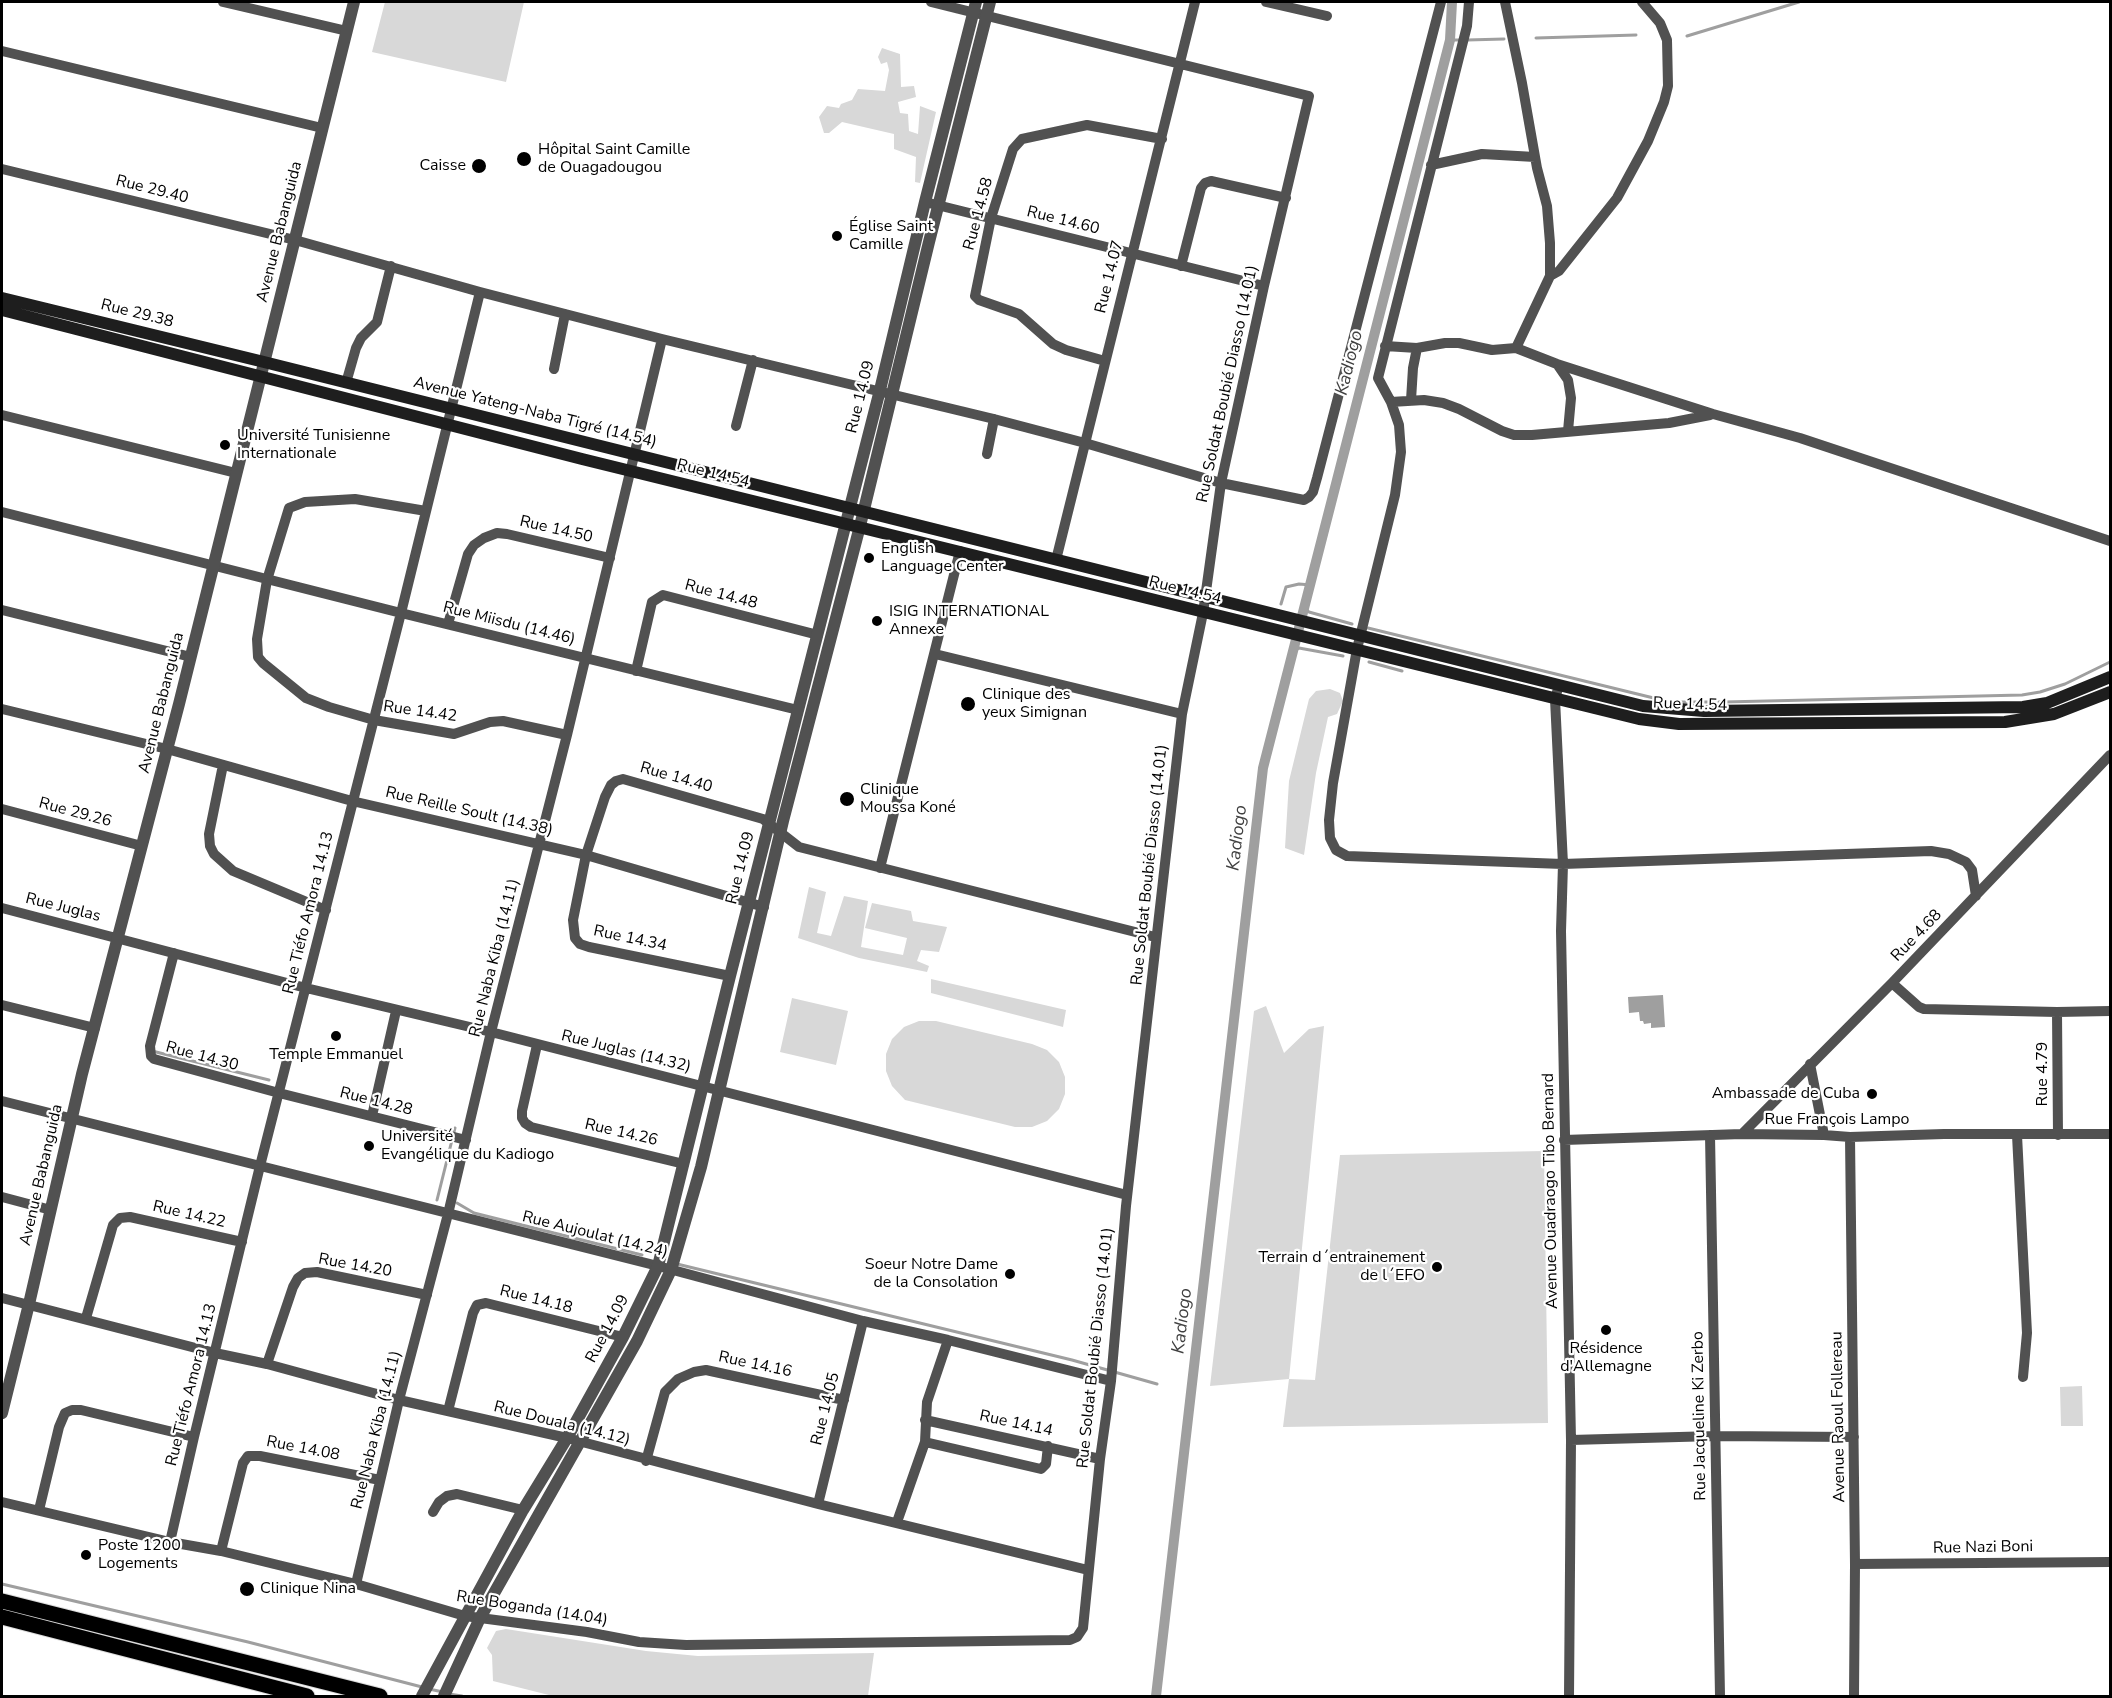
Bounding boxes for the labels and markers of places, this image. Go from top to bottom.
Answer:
place label: Hôpital Saint Camille de Ouagadougou [538,140,690,178]
marker: Hôpital Saint Camille de Ouagadougou [515,150,533,168]
place label: Caisse [419,156,466,176]
marker: Caisse [470,157,488,175]
place label: Église Saint Camille [849,217,933,255]
marker: Église Saint Camille [830,229,844,243]
place label: Université Tunisienne Internationale [237,426,390,464]
marker: Université Tunisienne Internationale [218,438,232,452]
place label: English Language Center [881,539,1004,577]
marker: English Language Center [862,551,876,565]
place label: ISIG INTERNATIONAL Annexe [889,602,1049,640]
marker: ISIG INTERNATIONAL Annexe [870,614,884,628]
place label: Clinique des yeux Simignan [982,685,1087,723]
marker: Clinique des yeux Simignan [959,695,977,713]
place label: Clinique Moussa Koné [860,780,956,818]
marker: Clinique Moussa Koné [838,790,856,808]
marker: Temple Emmanuel [329,1029,343,1043]
place label: Temple Emmanuel [269,1045,403,1065]
place label: Ambassade de Cuba [1712,1084,1860,1104]
marker: Ambassade de Cuba [1865,1087,1879,1101]
place label: Université Evangélique du Kadiogo [381,1127,554,1165]
marker: Université Evangélique du Kadiogo [362,1139,376,1153]
place label: Terrain d´entrainement de l´EFO [1258,1248,1425,1286]
place label: Soeur Notre Dame de la Consolation [865,1255,998,1293]
marker: Terrain d´entrainement de l´EFO [1430,1260,1444,1274]
marker: Soeur Notre Dame de la Consolation [1003,1267,1017,1281]
marker: Résidence d'Allemagne [1599,1323,1613,1337]
place label: Résidence d'Allemagne [1560,1339,1652,1377]
place label: Poste 1200 Logements [98,1536,181,1574]
marker: Poste 1200 Logements [79,1548,93,1562]
place label: Clinique Nina [260,1579,356,1599]
marker: Clinique Nina [238,1580,256,1598]

